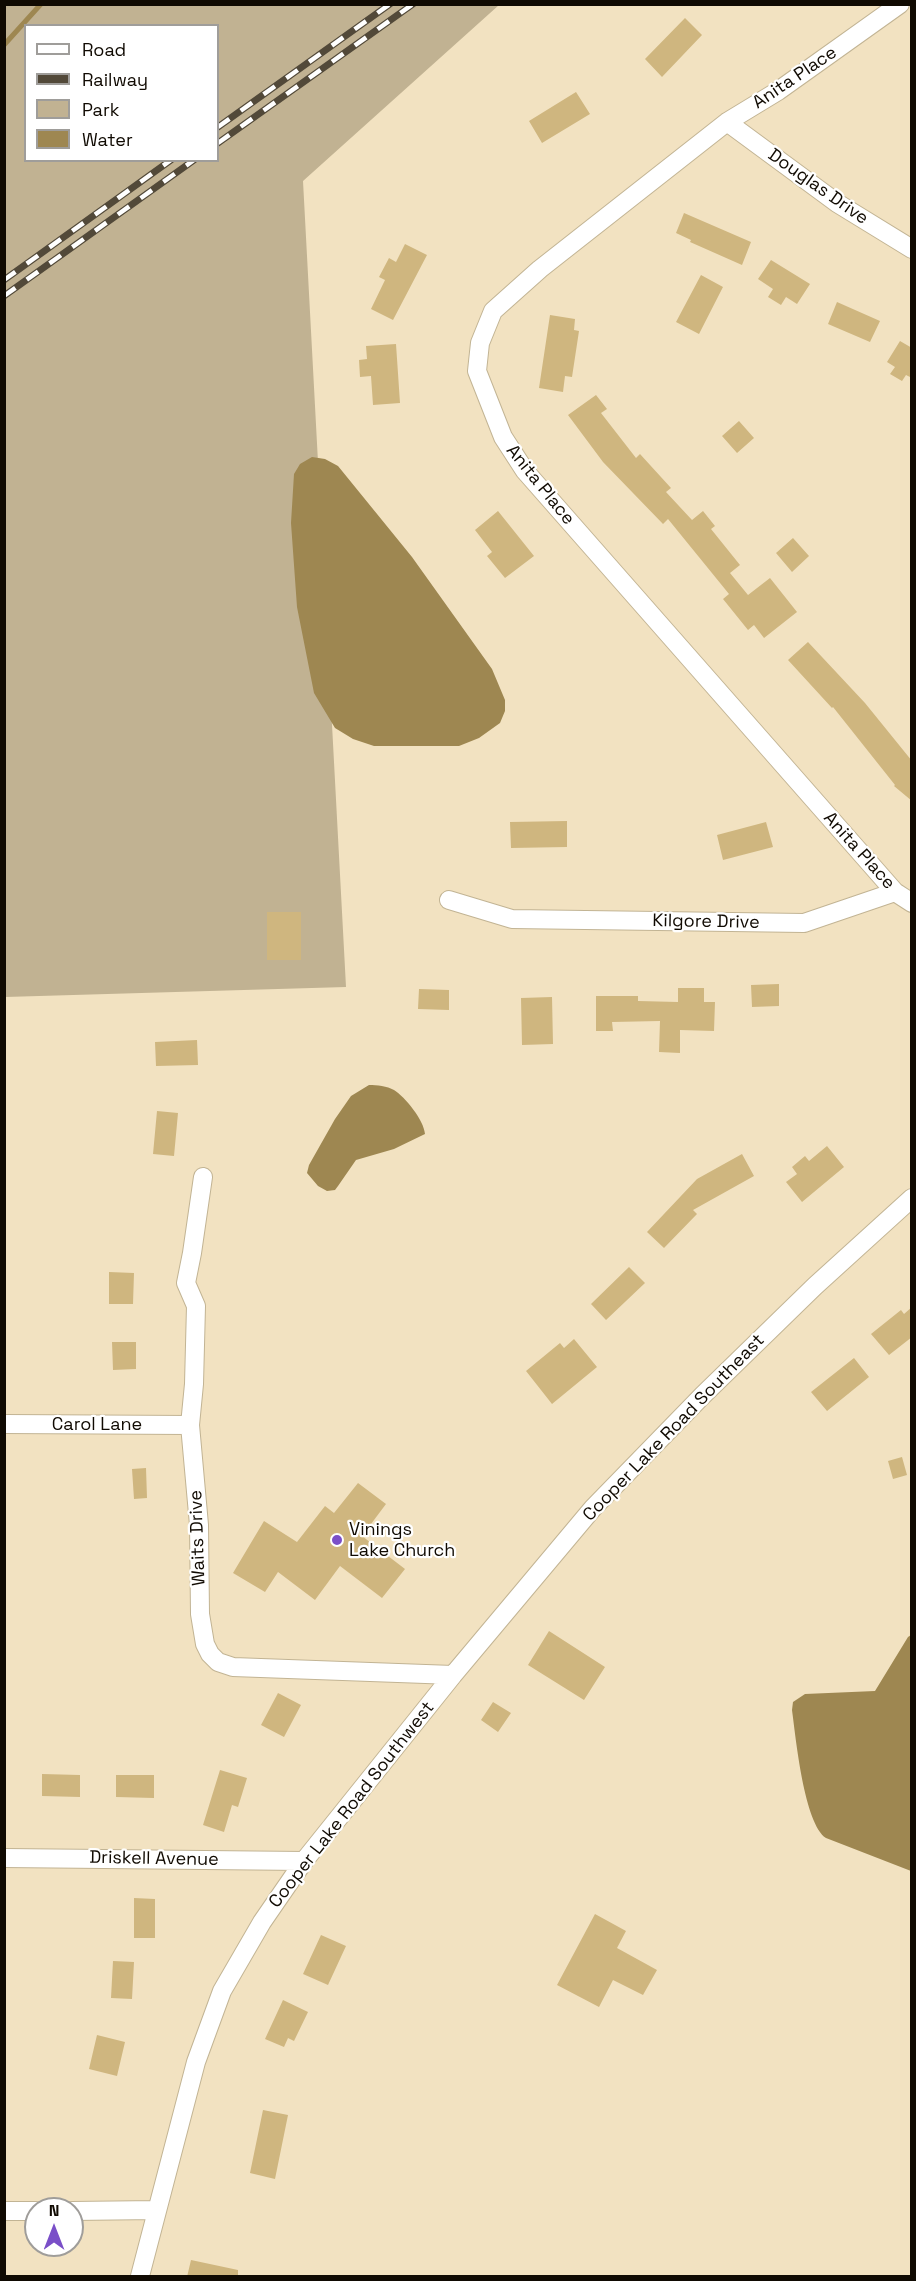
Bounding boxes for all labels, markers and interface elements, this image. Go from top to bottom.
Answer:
legend [24,24,219,162]
text: Road [82,38,126,61]
street label: Anita Place [749,42,841,114]
text: Railway [82,68,148,91]
text: Park [82,98,119,121]
text: Water [82,128,133,151]
street label: Douglas Drive [764,144,872,230]
street label: Anita Place [501,441,579,529]
street label: Anita Place [819,808,899,894]
street label: Kilgore Drive [652,910,760,934]
street label: Cooper Lake Road Southeast [579,1330,769,1526]
street label: Carol Lane [52,1414,142,1436]
street label: Waits Drive [186,1490,210,1586]
place label: Vinings Lake Church [349,1519,455,1562]
marker: Vinings Lake Church [330,1533,344,1547]
street label: Cooper Lake Road Southwest [265,1698,439,1912]
street label: Driskell Avenue [89,1847,219,1871]
north arrow [24,2197,84,2257]
text: N [49,2200,59,2221]

